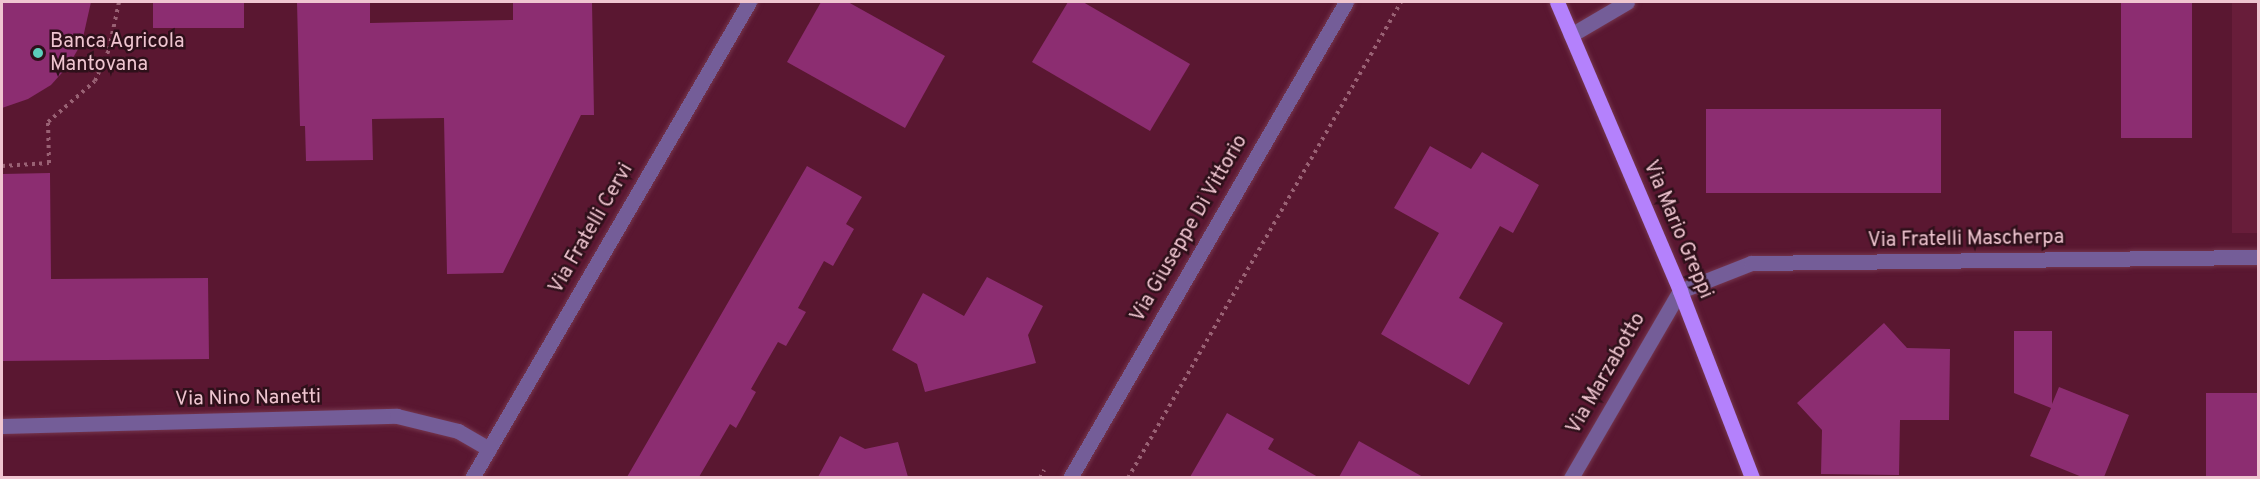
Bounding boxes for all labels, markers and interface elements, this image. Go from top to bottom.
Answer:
place label: Banca Agricola Mantovana [50,30,185,77]
marker: Banca Agricola Mantovana [31,46,45,60]
street label: Via Giuseppe Di Vittorio [1126,131,1254,327]
street label: Via Mario Greppi [1637,157,1717,303]
street label: Via Fratelli Cervi [545,160,639,298]
street label: Via Fratelli Mascherpa [1868,226,2064,254]
street label: Via Marzabotto [1563,309,1651,439]
street label: Via Nino Nanetti [175,386,321,412]

